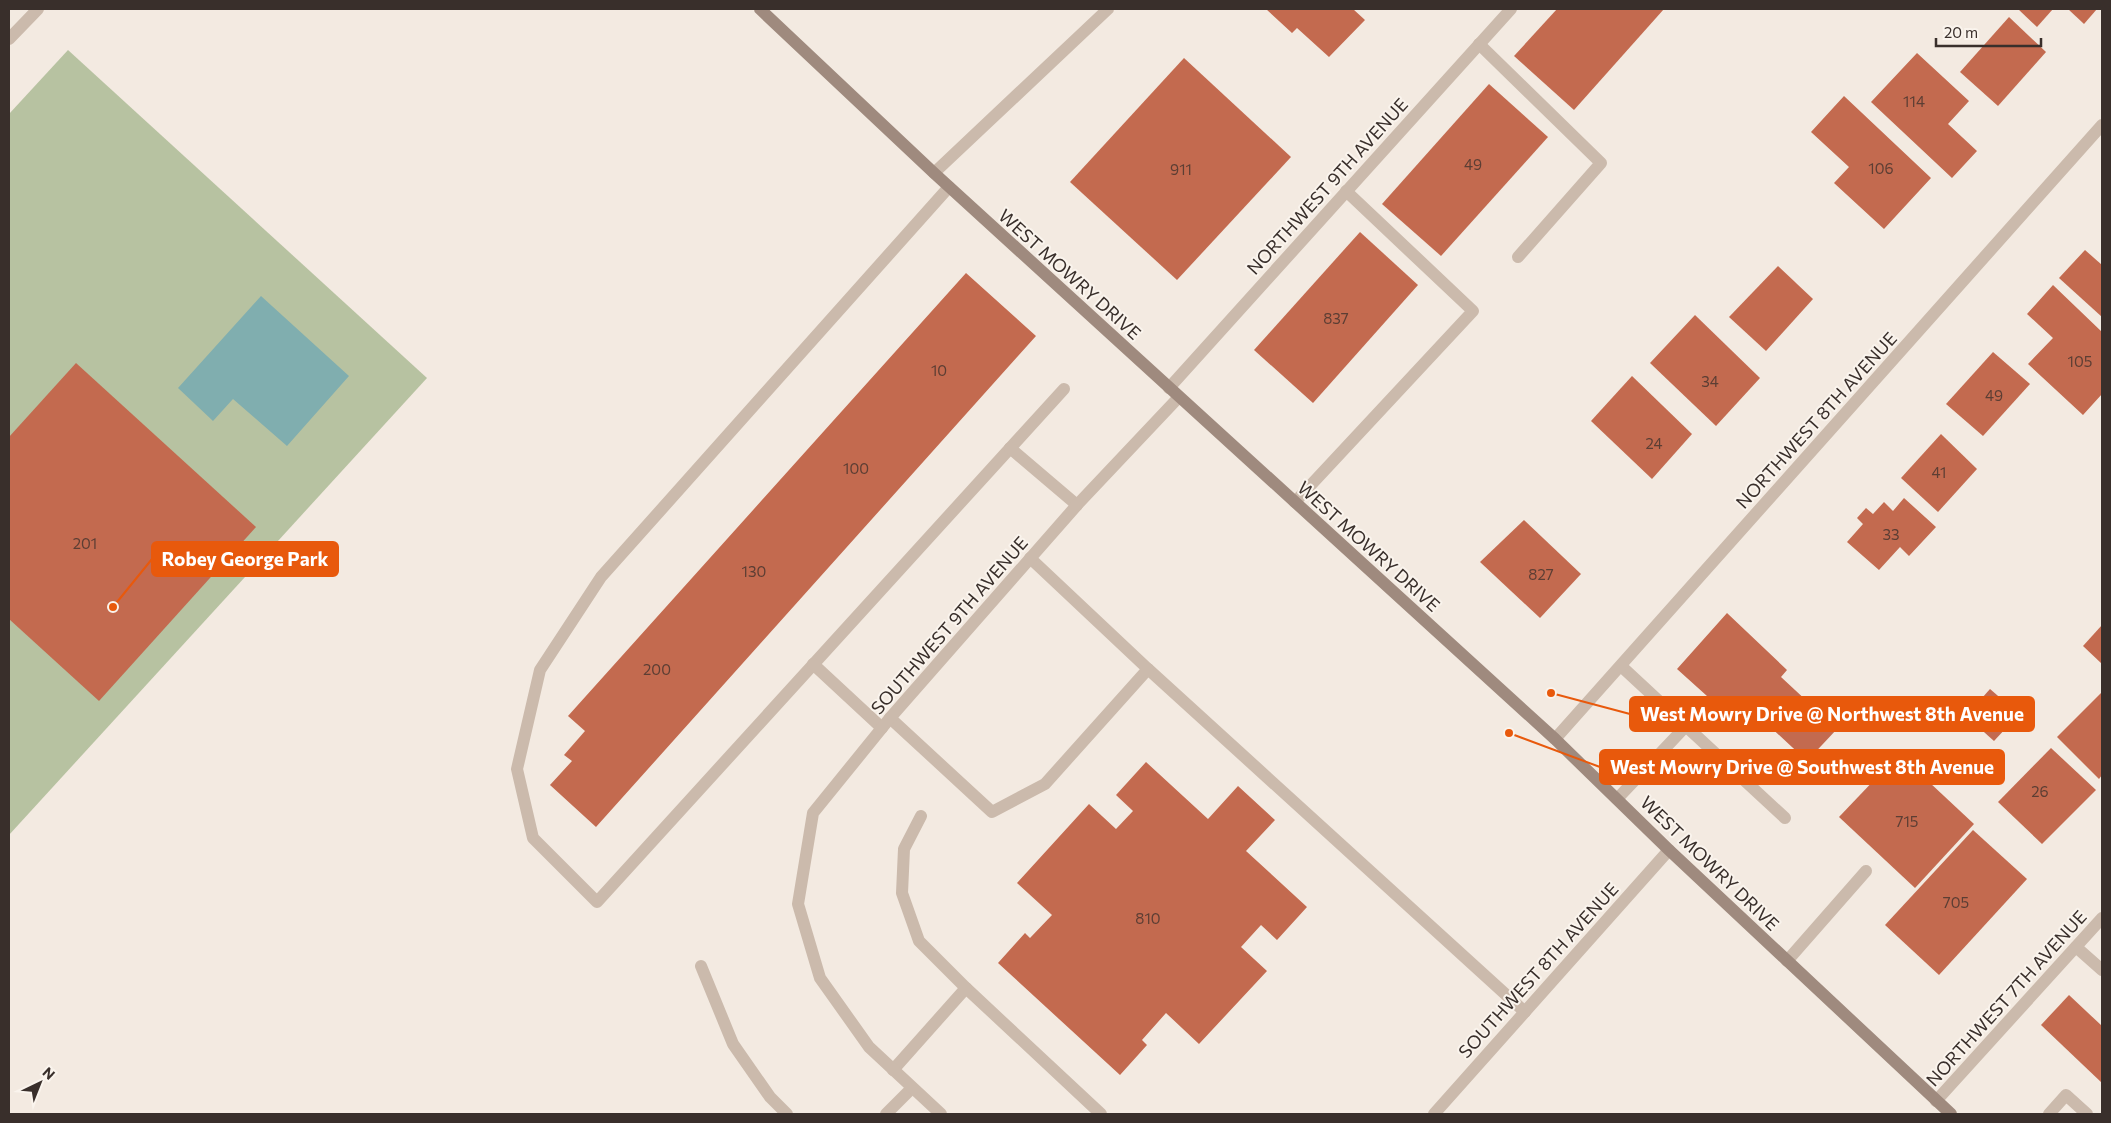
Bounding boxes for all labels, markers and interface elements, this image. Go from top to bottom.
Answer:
scale bar [1936,15,2041,47]
text: 20 m [1944,23,1978,41]
house number: 114 [1903,92,1925,110]
street label: NORTHWEST 9TH AVENUE [1242,93,1412,279]
house number: 49 [1464,155,1482,173]
house number: 106 [1868,159,1894,177]
house number: 911 [1170,160,1192,178]
street label: WEST MOWRY DRIVE [994,204,1146,344]
house number: 837 [1323,309,1349,327]
street label: NORTHWEST 8TH AVENUE [1731,327,1901,513]
house number: 105 [2068,352,2092,370]
house number: 10 [931,361,947,379]
house number: 34 [1701,372,1719,390]
house number: 49 [1985,386,2003,404]
house number: 24 [1645,434,1663,452]
house number: 100 [843,459,869,477]
house number: 41 [1932,463,1946,481]
street label: WEST MOWRY DRIVE [1293,476,1445,616]
house number: 33 [1882,525,1900,543]
street label: SOUTHWEST 9TH AVENUE [866,532,1032,718]
house number: 201 [73,534,97,552]
callout: Robey George Park [152,542,338,576]
text: Robey George Park [162,547,329,570]
house number: 130 [742,562,766,580]
house number: 827 [1528,565,1554,583]
house number: 200 [643,660,671,678]
callout: West Mowry Drive @ Northwest 8th Avenue [1630,697,2034,731]
text: West Mowry Drive @ Northwest 8th Avenue [1640,702,2024,725]
callout: West Mowry Drive @ Southwest 8th Avenue [1600,750,2004,784]
text: West Mowry Drive @ Southwest 8th Avenue [1610,755,1994,778]
house number: 26 [2031,782,2049,800]
street label: WEST MOWRY DRIVE [1636,791,1784,935]
house number: 715 [1896,812,1918,830]
street label: SOUTHWEST 8TH AVENUE [1453,878,1623,1062]
house number: 705 [1943,893,1969,911]
street label: NORTHWEST 7TH AVENUE [1921,906,2091,1090]
house number: 810 [1135,909,1161,927]
north arrow [15,1058,65,1108]
text: N [40,1063,59,1083]

